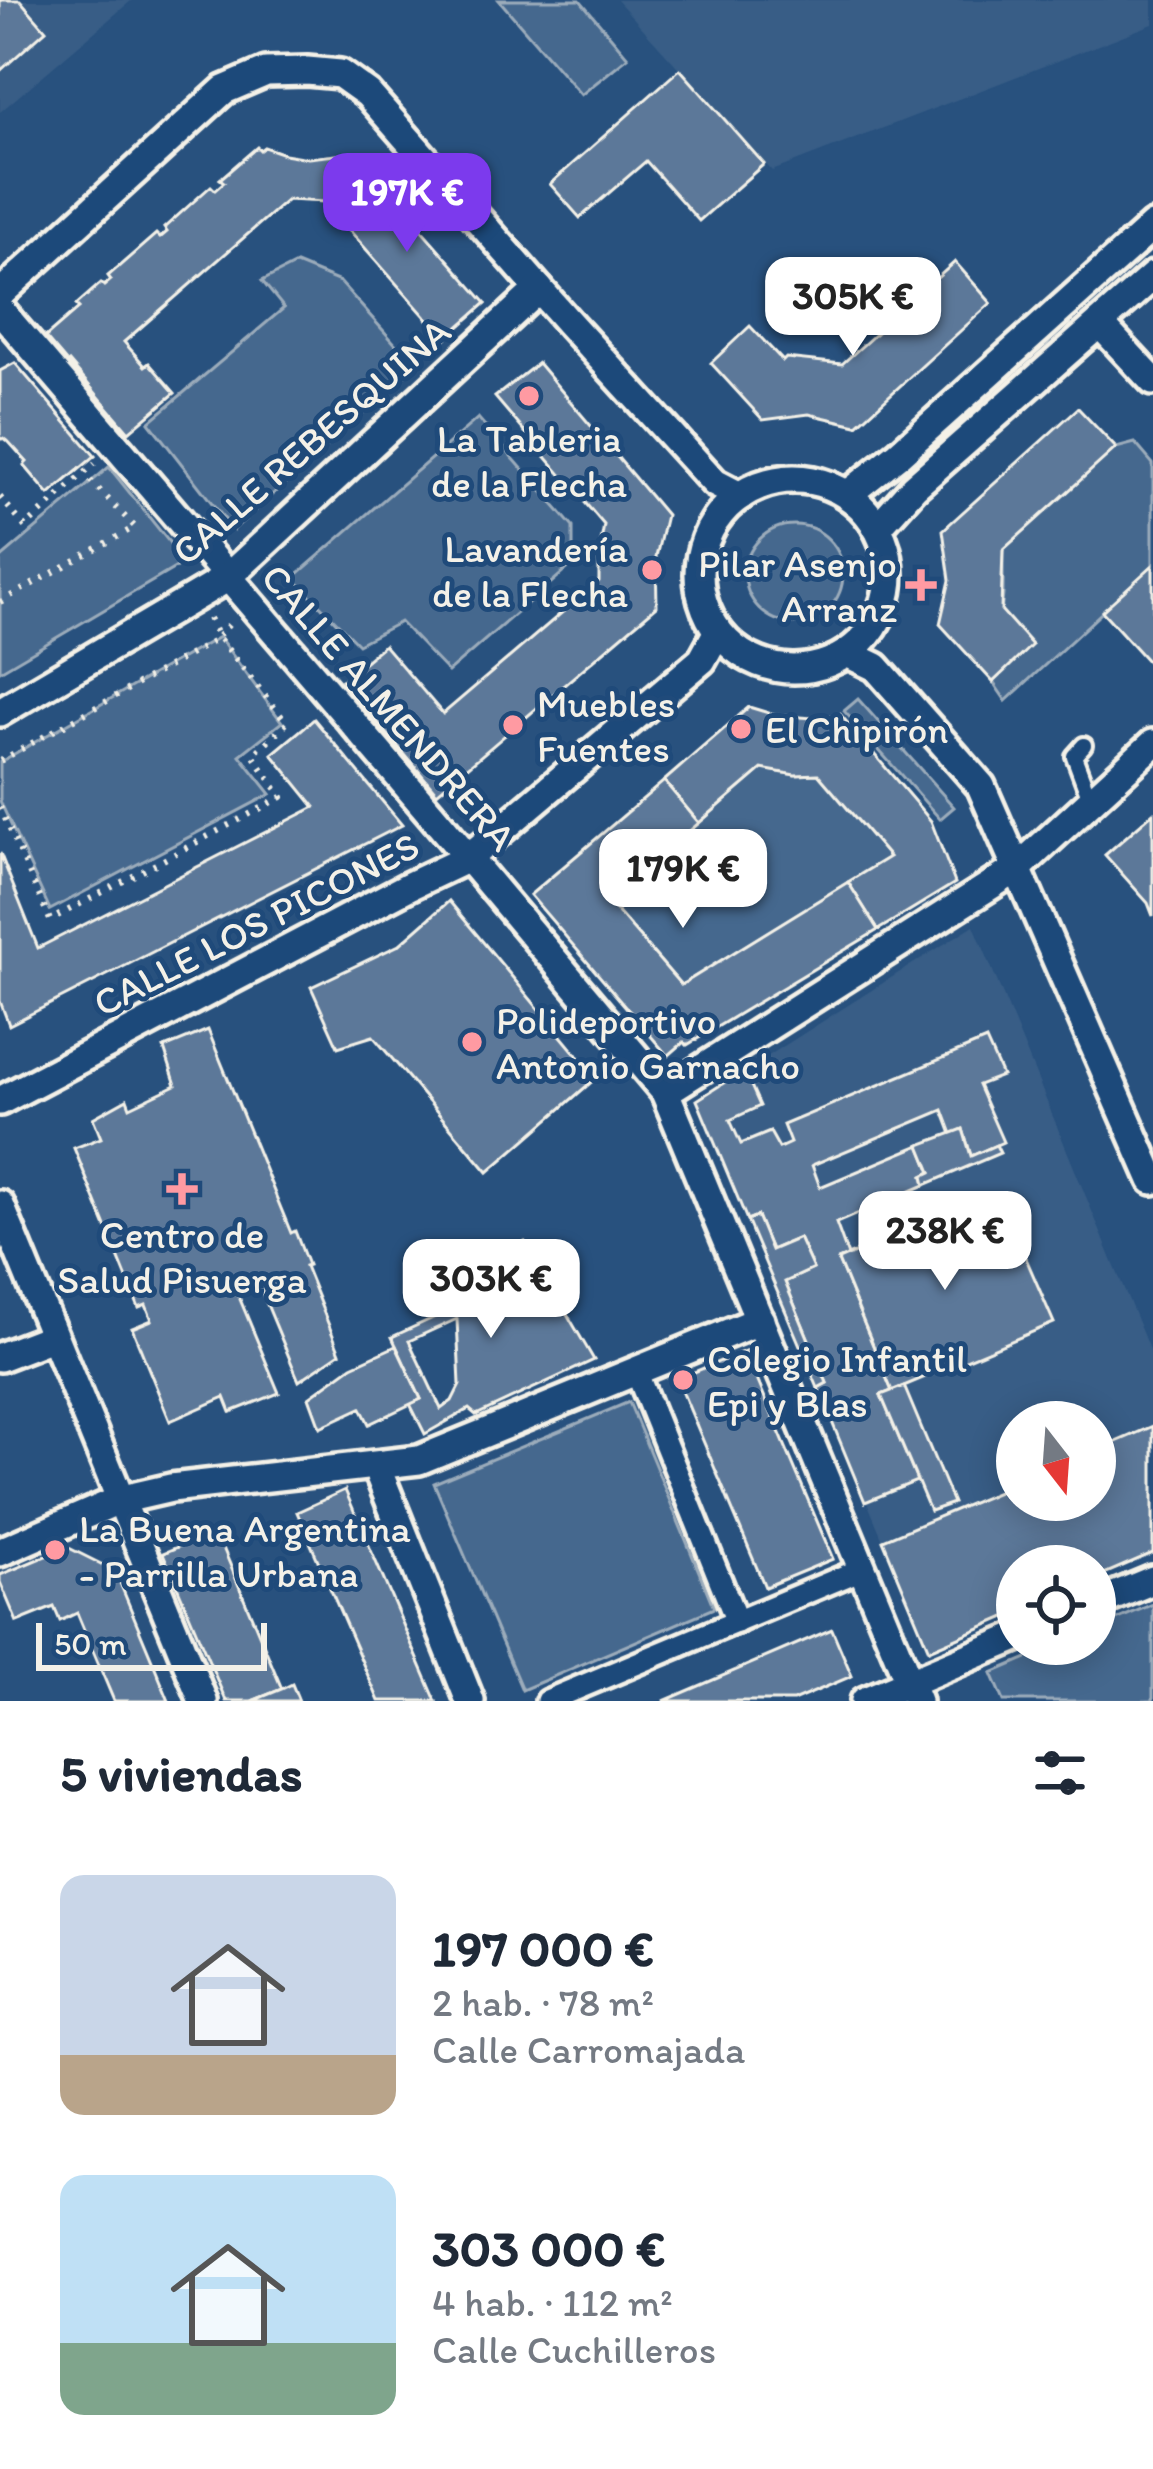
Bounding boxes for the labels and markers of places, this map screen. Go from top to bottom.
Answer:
pin: 197K € [309,153,505,255]
pin: 305K € [755,257,951,359]
marker: La Tableria de la Flecha [516,383,542,409]
place label: La Tableria de la Flecha [431,415,627,507]
place label: Lavandería de la Flecha [432,525,628,617]
place label: Pilar Asenjo Arranz [698,540,897,632]
marker: Lavandería de la Flecha [639,557,665,583]
marker: Pilar Asenjo Arranz [908,572,934,598]
place label: Muebles Fuentes [537,680,675,772]
place label: El Chipirón [765,706,948,753]
marker: Muebles Fuentes [500,712,526,738]
marker: El Chipirón [728,716,754,742]
pin: 179K € [585,829,781,931]
place label: Polideportivo Antonio Garnacho [496,997,800,1089]
marker: Polideportivo Antonio Garnacho [459,1029,485,1055]
marker: Centro de Salud Pisuerga [166,1173,198,1205]
pin: 238K € [847,1191,1043,1293]
place label: Centro de Salud Pisuerga [57,1211,307,1303]
pin: 303K € [393,1239,589,1341]
place label: Colegio Infantil Epi y Blas [707,1335,967,1427]
marker: Colegio Infantil Epi y Blas [670,1367,696,1393]
place label: La Buena Argentina - Parrilla Urbana [79,1505,411,1597]
marker: La Buena Argentina - Parrilla Urbana [42,1537,68,1563]

